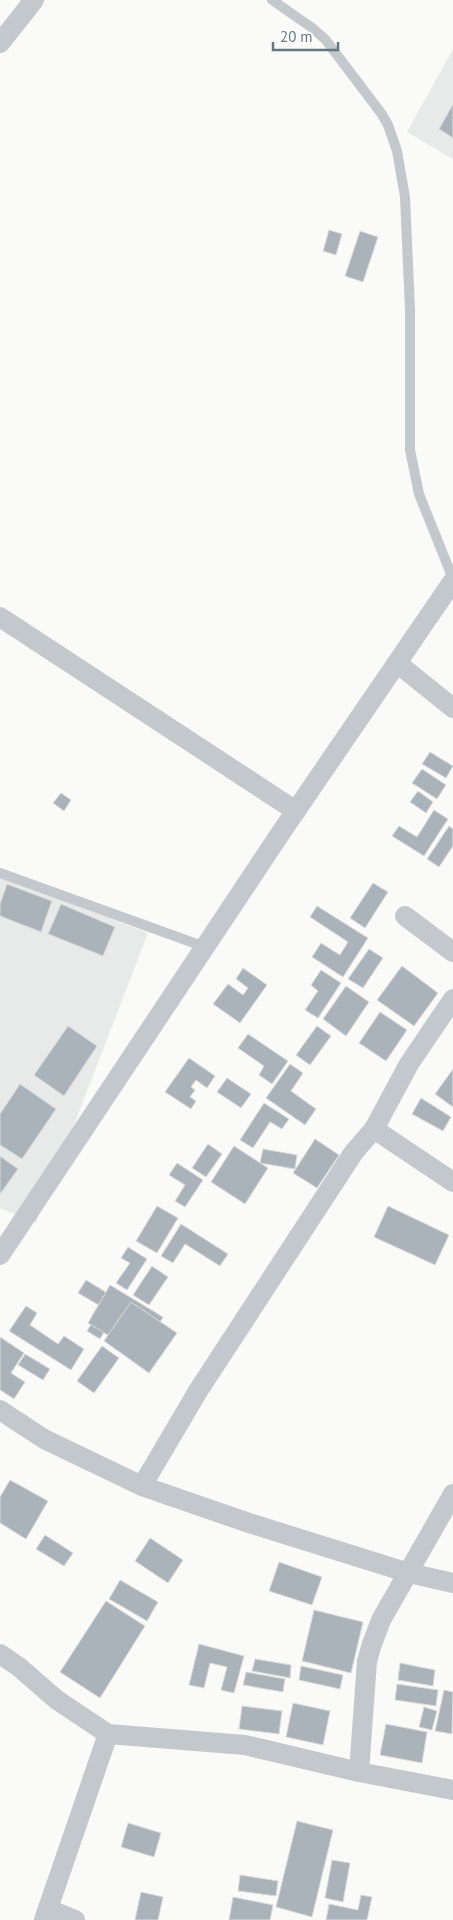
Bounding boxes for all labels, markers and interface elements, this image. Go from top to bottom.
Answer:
scale bar [273,20,338,52]
text: 20 m [280,27,313,46]

